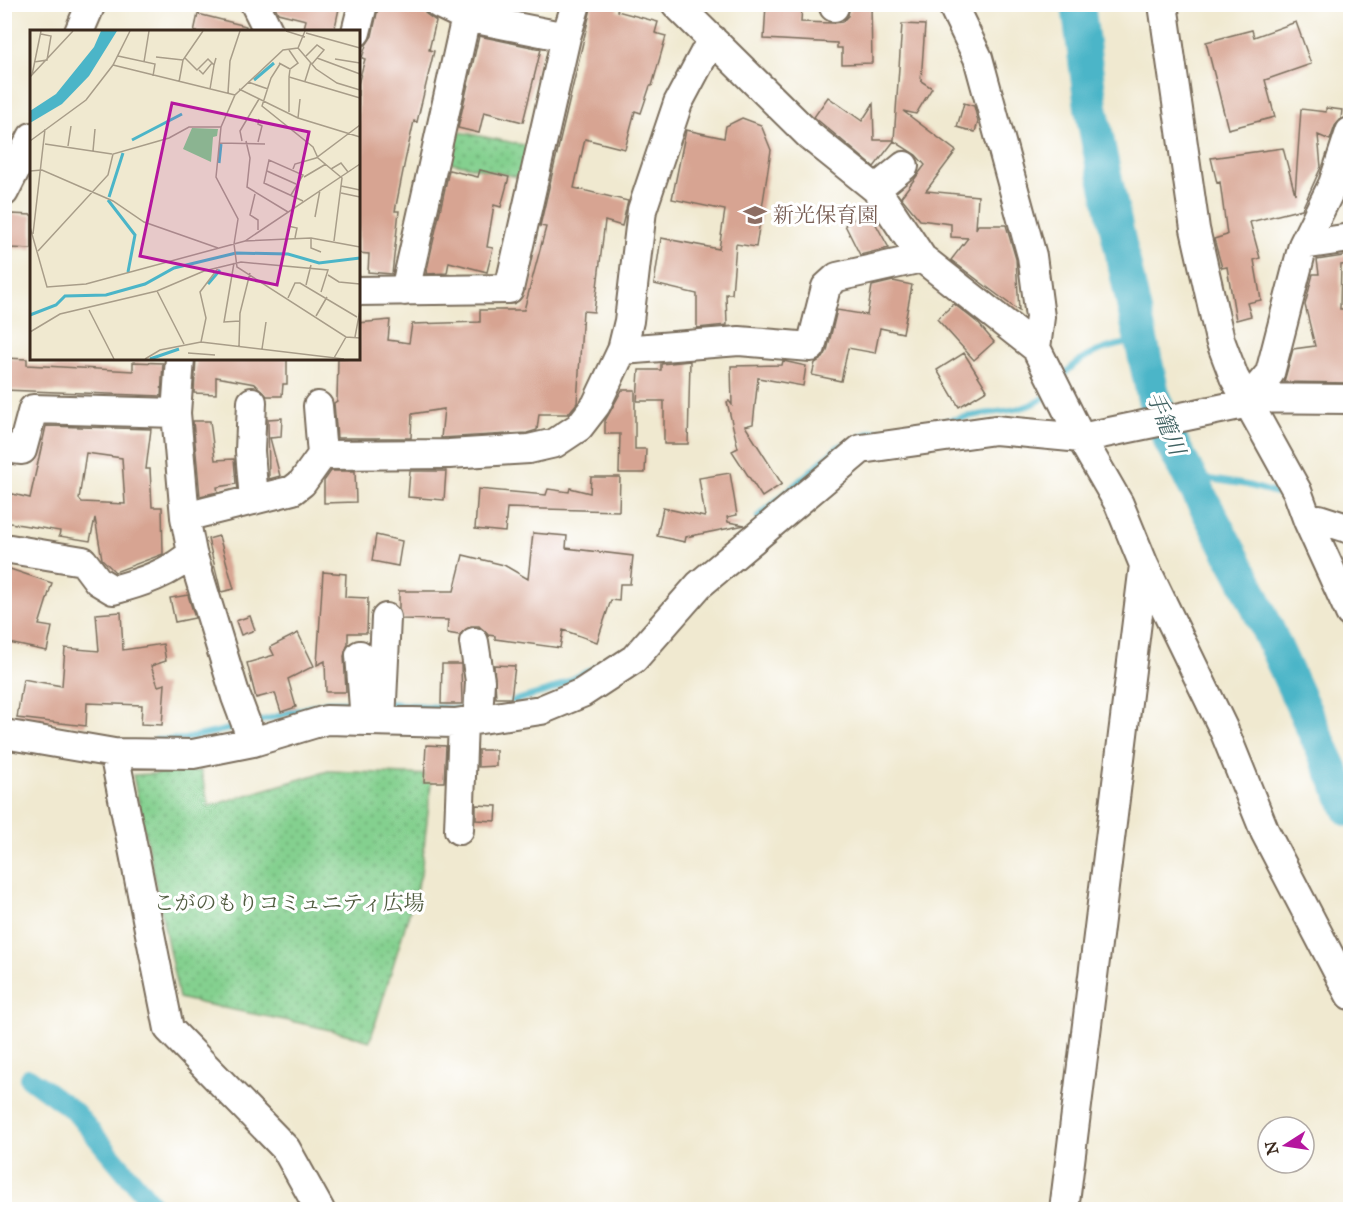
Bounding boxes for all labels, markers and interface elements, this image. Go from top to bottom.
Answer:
inset map [30,30,360,360]
school or university icon: 新光保育園 [742,202,768,228]
place label: 新光保育園 [773,202,878,228]
water label: 手籠川 [1141,387,1192,461]
park label: こがのもりコミュニティ広場 [154,890,424,916]
north arrow [1256,1115,1316,1175]
text: N [1261,1139,1283,1157]

